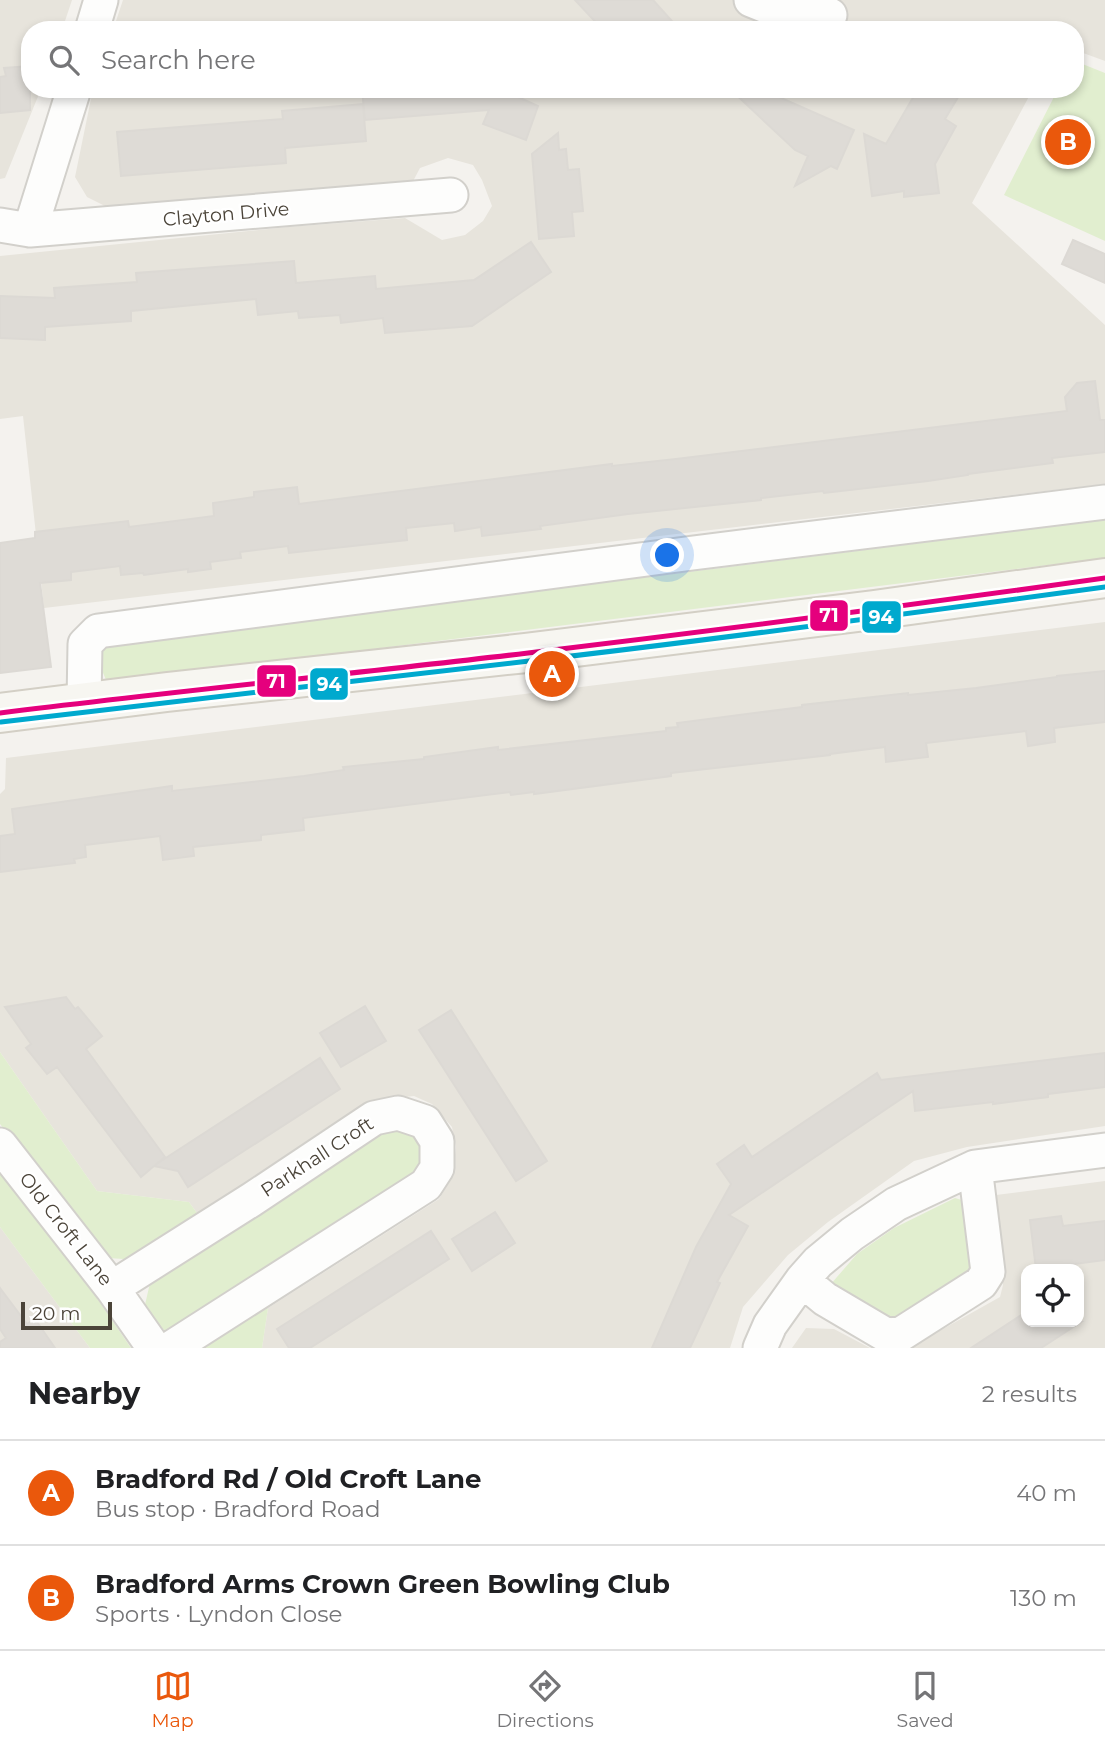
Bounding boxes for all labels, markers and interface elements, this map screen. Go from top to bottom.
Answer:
search box [21,21,1084,98]
icon: search [45,41,83,79]
text: Search here [101,44,256,76]
pin: B [1045,116,1091,168]
street label: Clayton Drive [162,197,290,231]
your location [650,538,684,572]
line badge: 71 [809,599,849,632]
line badge: 94 [861,600,902,634]
text: 71 [819,604,839,627]
text: 94 [868,606,894,629]
pin: A [529,648,575,700]
line badge: 71 [256,664,297,698]
line badge: 94 [309,667,349,701]
text: 71 [266,670,286,693]
text: 94 [316,673,342,696]
street label: Parkhall Croft [256,1112,378,1202]
street label: Old Croft Lane [15,1168,117,1290]
map controls [1021,1264,1084,1327]
button: locate [1021,1264,1084,1327]
scale bar [21,1299,112,1331]
text: 20 m [32,1302,80,1325]
text: Nearby [28,1375,140,1412]
text: 2 results [982,1380,1077,1408]
text: Bradford Rd / Old Croft Lane [95,1463,482,1495]
text: A [42,1479,60,1507]
text: 40 m [1016,1479,1077,1507]
text: Bus stop · Bradford Road [95,1495,381,1523]
text: Bradford Arms Crown Green Bowling Club [95,1568,670,1600]
text: B [42,1584,60,1612]
text: 130 m [1010,1584,1077,1612]
text: Sports · Lyndon Close [95,1600,342,1628]
tab: Map [151,1667,194,1732]
tab: Directions [496,1667,594,1732]
tab: Saved [897,1667,954,1732]

